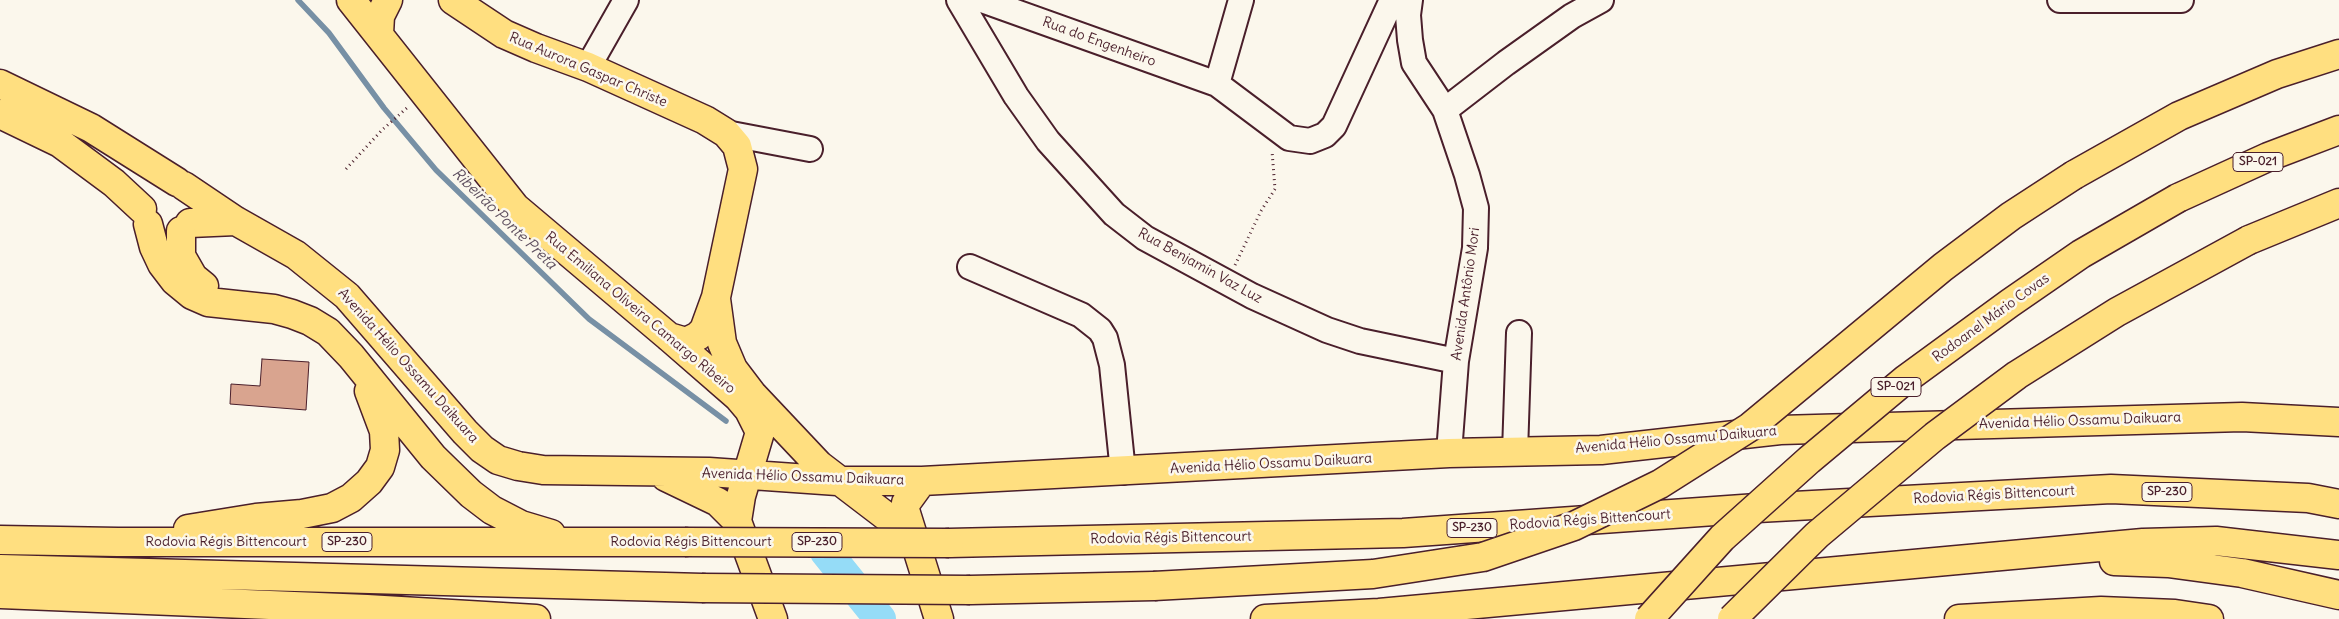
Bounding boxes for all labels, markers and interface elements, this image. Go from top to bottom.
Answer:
street label: Rua do Engenheiro [1040,14,1158,70]
street label: Rua Aurora Gaspar Christe [507,29,669,111]
road number: SP-021 [2233,152,2283,172]
water label: Ribeirão Ponte Preta [448,165,560,273]
street label: Rua Benjamin Vaz Luz [1135,225,1265,307]
street label: Avenida Antônio Mori [1448,226,1484,362]
street label: Rua Emiliana Oliveira Camargo Ribeiro [542,229,738,397]
street label: Rodoanel Mário Covas [1929,270,2053,366]
street label: Avenida Hélio Ossamu Daikuara [334,285,482,447]
road number: SP-021 [1871,378,1921,397]
street label: Avenida Hélio Ossamu Daikuara [1979,409,2181,433]
street label: Avenida Hélio Ossamu Daikuara [1575,423,1777,457]
street label: Avenida Hélio Ossamu Daikuara [1170,450,1372,478]
street label: Avenida Hélio Ossamu Daikuara [702,465,904,489]
street label: Rodovia Régis Bittencourt [1913,482,2075,508]
road number: SP-230 [2142,482,2192,502]
street label: Rodovia Régis Bittencourt [1509,506,1671,534]
road number: SP-230 [1447,518,1497,538]
street label: Rodovia Régis Bittencourt [1090,528,1252,548]
road number: SP-230 [322,532,372,552]
road number: SP-230 [792,532,842,552]
street label: Rodovia Régis Bittencourt [145,534,307,550]
street label: Rodovia Régis Bittencourt [610,534,772,550]

